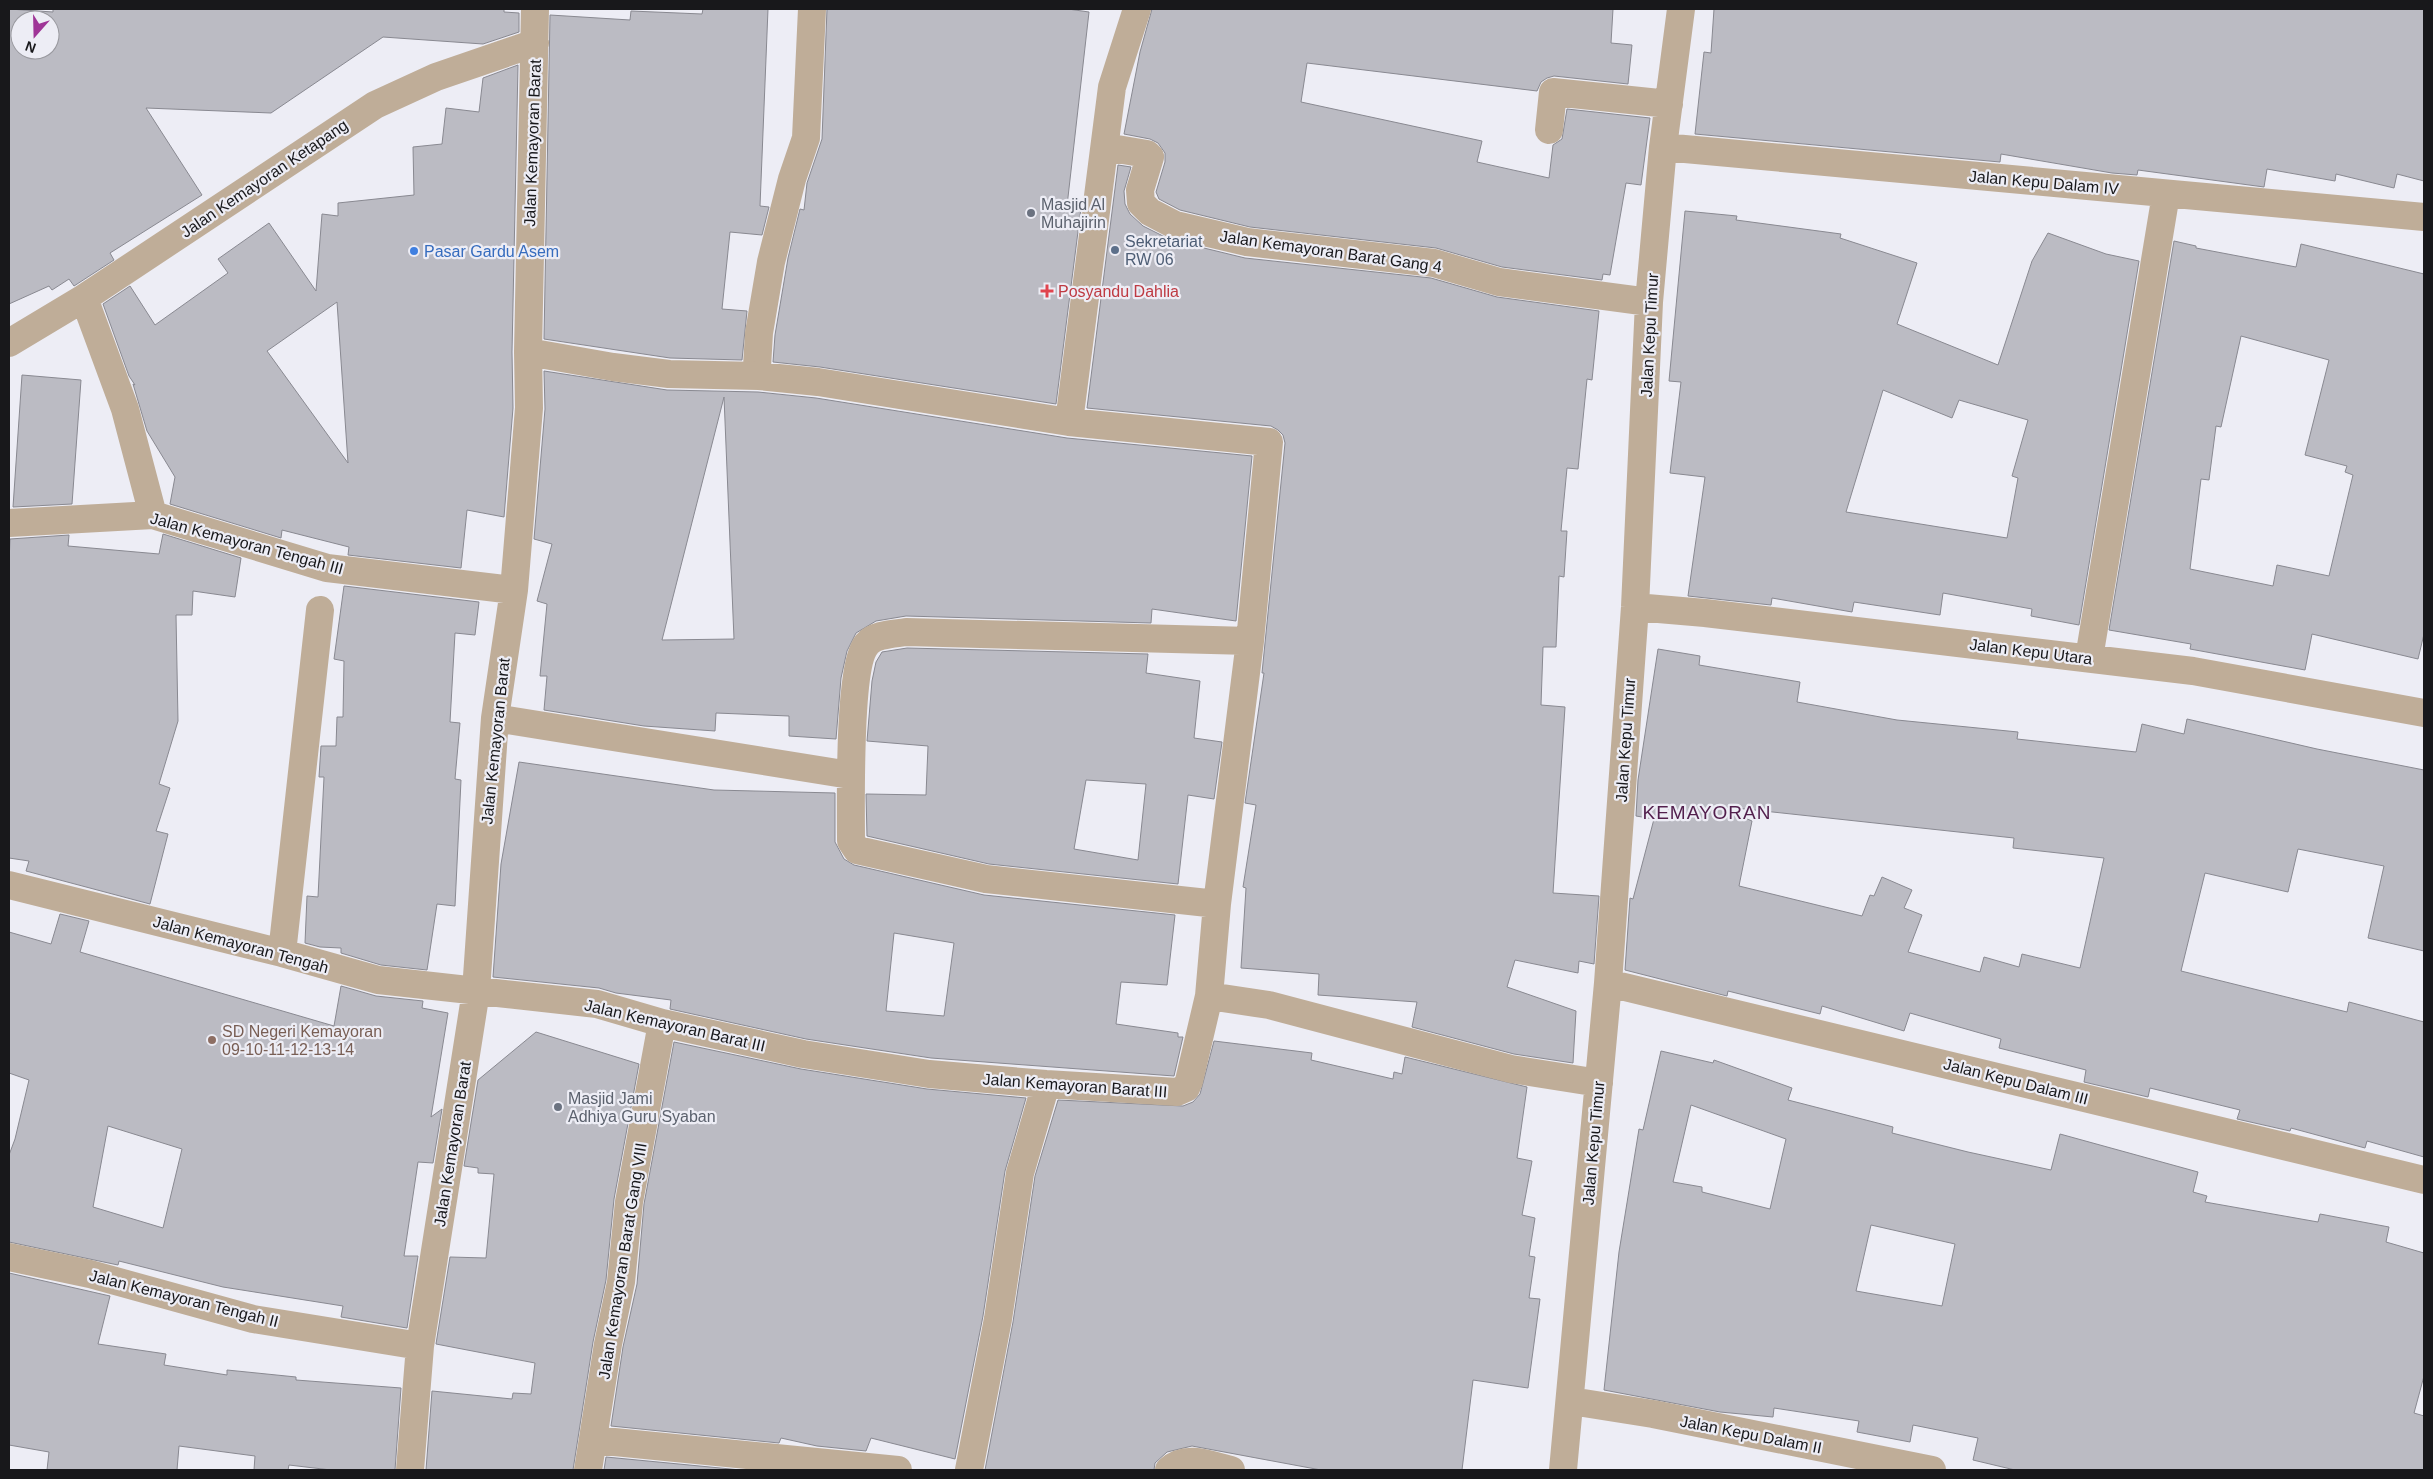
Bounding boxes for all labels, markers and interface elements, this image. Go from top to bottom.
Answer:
north arrow [10,10,60,60]
text: N [23,38,38,56]
street label: Jalan Kemayoran Barat [521,59,544,227]
street label: Jalan Kemayoran Ketapang [178,116,351,241]
street label: Jalan Kepu Dalam IV [1968,167,2120,198]
place label: Masjid Al Muhajirin [1041,196,1106,231]
marker: Masjid Al Muhajirin [1025,207,1037,219]
street label: Jalan Kemayoran Barat Gang 4 [1219,227,1443,276]
place label: Sekretariat RW 06 [1125,233,1203,268]
place label: Pasar Gardu Asem [424,243,559,260]
marker: Sekretariat RW 06 [1109,244,1121,256]
marker: Pasar Gardu Asem [408,245,420,257]
street label: Jalan Kepu Timur [1638,272,1661,398]
place label: Posyandu Dahlia [1058,283,1179,300]
marker: Posyandu Dahlia [1040,284,1054,298]
street label: Jalan Kemayoran Tengah III [149,510,345,577]
street label: Jalan Kepu Utara [1969,636,2093,667]
street label: Jalan Kemayoran Barat [478,656,513,825]
street label: Jalan Kepu Timur [1613,677,1638,803]
district label: KEMAYORAN [1642,802,1772,823]
street label: Jalan Kemayoran Tengah [151,913,331,976]
street label: Jalan Kemayoran Barat III [583,996,767,1055]
place label: SD Negeri Kemayoran 09-10-11-12-13-14 [222,1023,382,1058]
marker: SD Negeri Kemayoran 09-10-11-12-13-14 [206,1034,218,1046]
street label: Jalan Kepu Dalam III [1942,1055,2090,1108]
street label: Jalan Kemayoran Barat [431,1060,474,1228]
street label: Jalan Kemayoran Barat III [982,1071,1168,1100]
street label: Jalan Kepu Timur [1580,1080,1607,1206]
place label: Masjid Jami Adhiya Guru Syaban [568,1090,716,1125]
marker: Masjid Jami Adhiya Guru Syaban [552,1101,564,1113]
street label: Jalan Kemayoran Barat Gang VIII [595,1142,650,1381]
street label: Jalan Kemayoran Tengah II [87,1267,280,1330]
street label: Jalan Kepu Dalam II [1679,1412,1823,1457]

